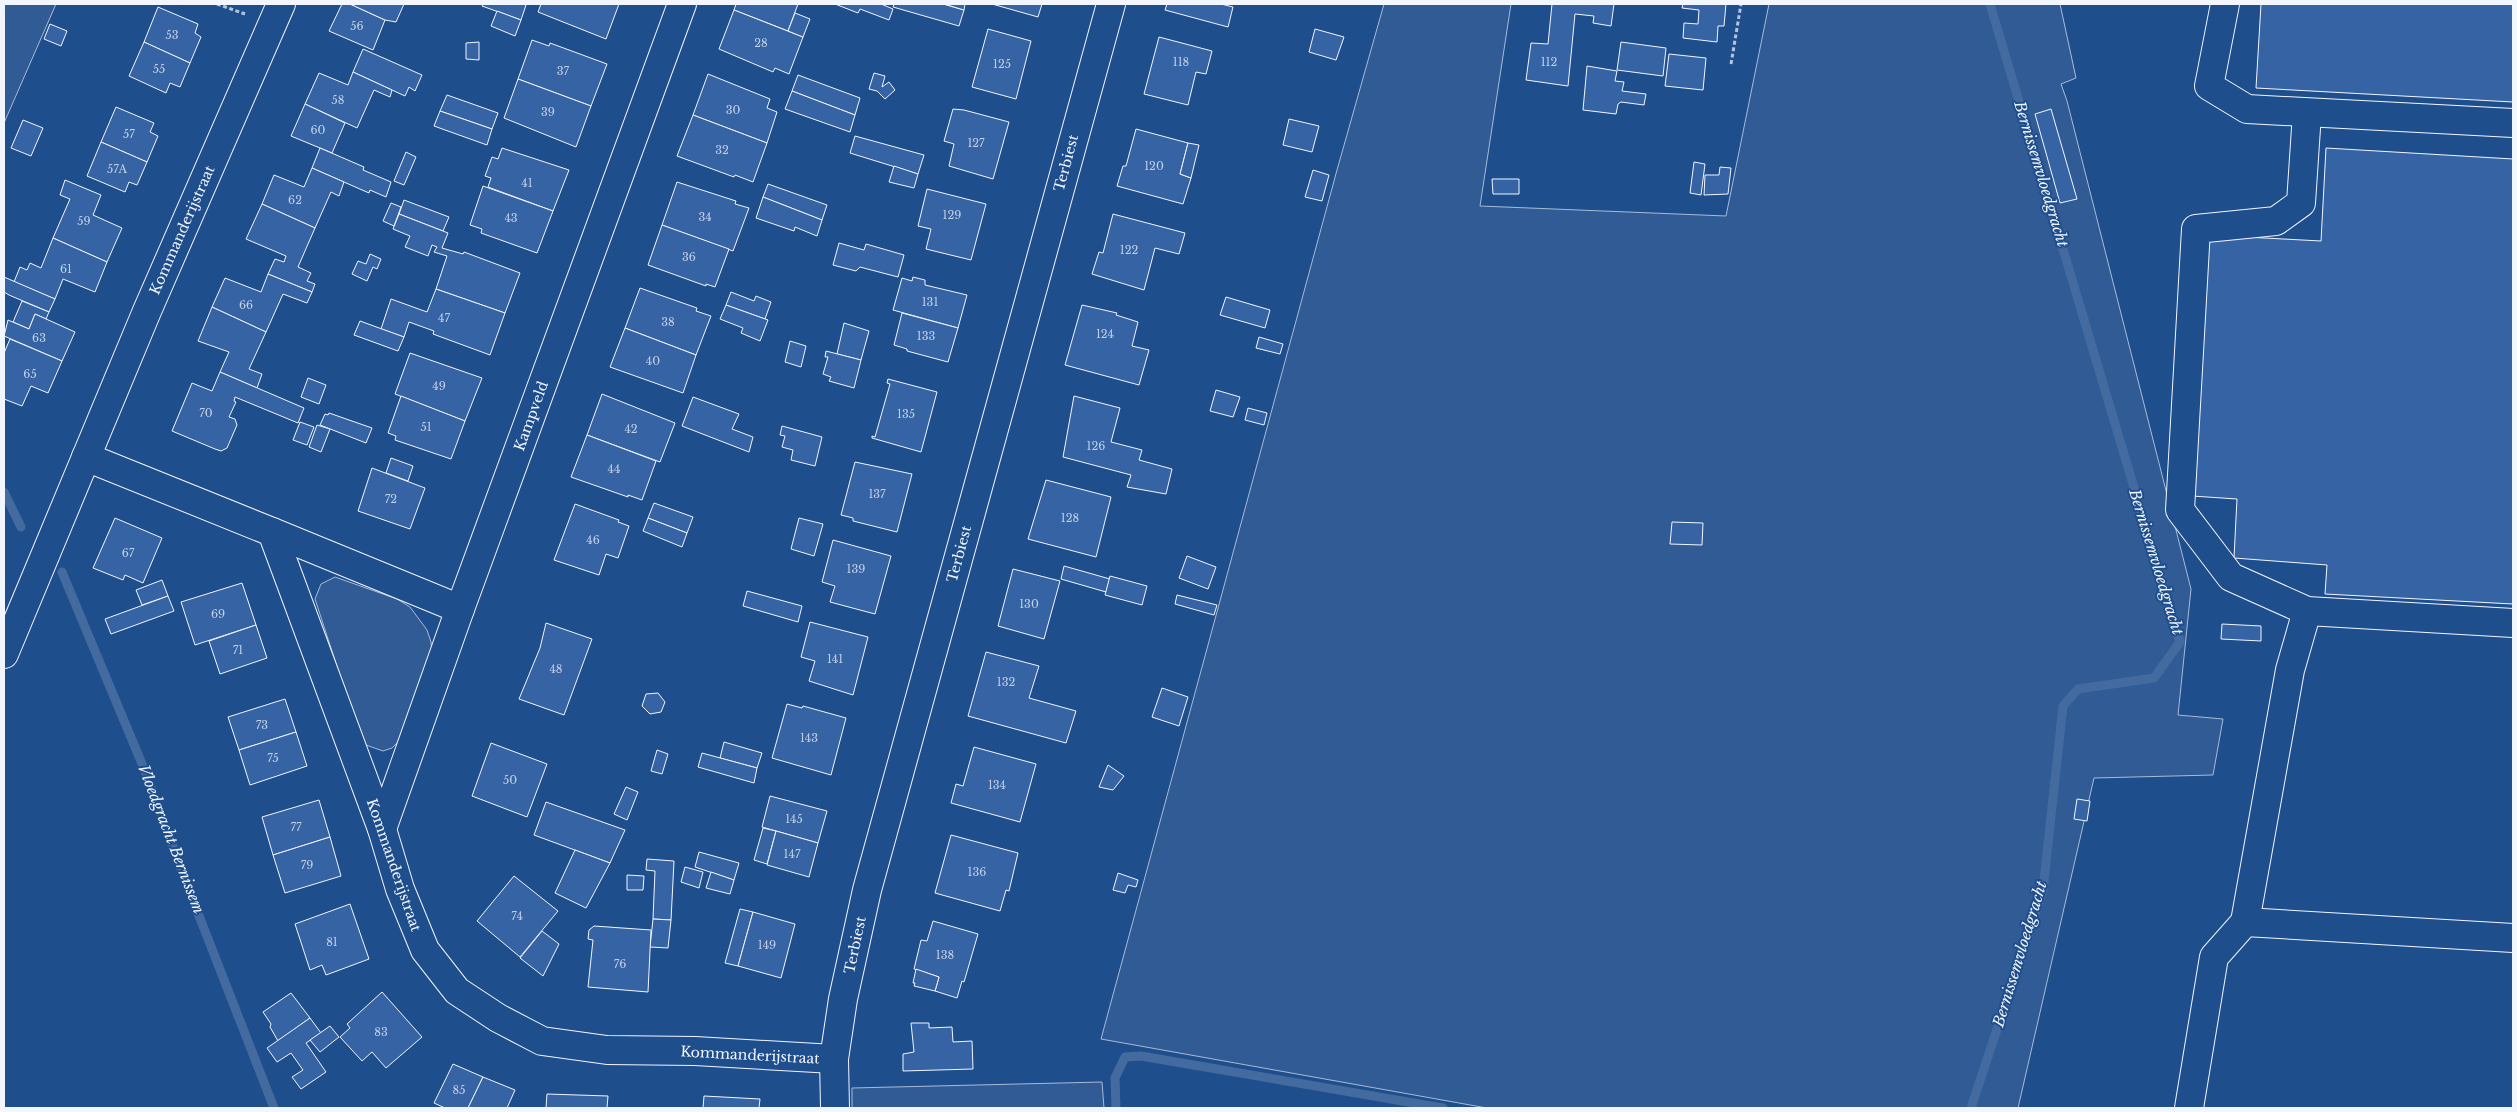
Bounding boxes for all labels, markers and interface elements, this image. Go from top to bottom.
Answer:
house number: 56 [350,19,364,33]
house number: 53 [165,28,179,42]
house number: 28 [754,36,768,50]
house number: 118 [1173,55,1189,69]
house number: 112 [1541,55,1558,69]
house number: 125 [993,57,1011,71]
house number: 55 [153,62,165,76]
house number: 37 [557,64,570,78]
house number: 58 [332,93,344,107]
water label: Bernissemvloedgracht [2010,98,2073,250]
house number: 30 [726,103,740,117]
house number: 39 [541,105,555,119]
house number: 60 [311,123,326,137]
house number: 57 [123,127,135,141]
street label: Terbiest [1050,132,1082,193]
house number: 127 [967,136,985,150]
house number: 32 [715,143,729,157]
house number: 120 [1144,159,1164,173]
house number: 57A [107,162,127,176]
street label: Kommanderijstraat [145,162,219,297]
house number: 41 [521,176,533,190]
house number: 62 [288,193,302,207]
house number: 129 [943,208,961,222]
house number: 34 [698,210,712,224]
house number: 43 [504,211,518,225]
house number: 59 [77,214,91,228]
house number: 122 [1120,243,1138,257]
house number: 36 [682,250,696,264]
house number: 61 [60,262,72,276]
house number: 131 [922,295,938,309]
house number: 66 [239,298,253,312]
house number: 47 [438,311,450,325]
house number: 38 [661,315,675,329]
house number: 124 [1096,327,1114,341]
house number: 133 [917,329,935,343]
house number: 63 [32,331,46,345]
house number: 40 [646,354,660,368]
house number: 65 [23,367,37,381]
street label: Kampveld [510,378,552,453]
house number: 49 [432,379,446,393]
house number: 70 [199,406,213,420]
house number: 135 [897,407,915,421]
house number: 51 [420,420,432,434]
house number: 42 [624,422,638,436]
house number: 126 [1087,439,1105,453]
house number: 44 [608,462,620,476]
water label: Bernissemvloedgracht [2125,486,2188,638]
house number: 137 [868,487,886,501]
house number: 72 [385,492,397,506]
house number: 128 [1061,511,1079,525]
street label: Terbiest [943,523,975,584]
house number: 46 [586,533,600,547]
house number: 67 [122,546,135,560]
house number: 139 [847,562,865,576]
house number: 130 [1019,597,1039,611]
house number: 69 [211,607,225,621]
house number: 71 [233,643,243,657]
house number: 141 [827,652,843,666]
house number: 48 [549,662,563,676]
house number: 132 [997,675,1015,689]
house number: 73 [256,718,268,732]
house number: 143 [800,731,818,745]
house number: 75 [267,751,279,765]
water label: Vloedgracht Bernissem [134,762,209,916]
house number: 50 [503,773,517,787]
house number: 134 [988,778,1006,792]
street label: Kommanderijstraat [363,796,425,935]
house number: 145 [785,812,803,826]
house number: 77 [290,820,302,834]
house number: 147 [784,847,801,861]
house number: 79 [301,858,313,872]
house number: 136 [968,865,986,879]
water label: Bernissemvloedgracht [1988,878,2051,1030]
house number: 74 [511,909,523,923]
street label: Terbiest [840,914,870,975]
house number: 81 [326,935,338,949]
house number: 149 [758,938,776,952]
house number: 138 [936,948,954,962]
house number: 76 [614,957,626,971]
house number: 83 [374,1025,388,1039]
street label: Kommanderijstraat [680,1042,821,1068]
house number: 85 [453,1083,465,1097]

